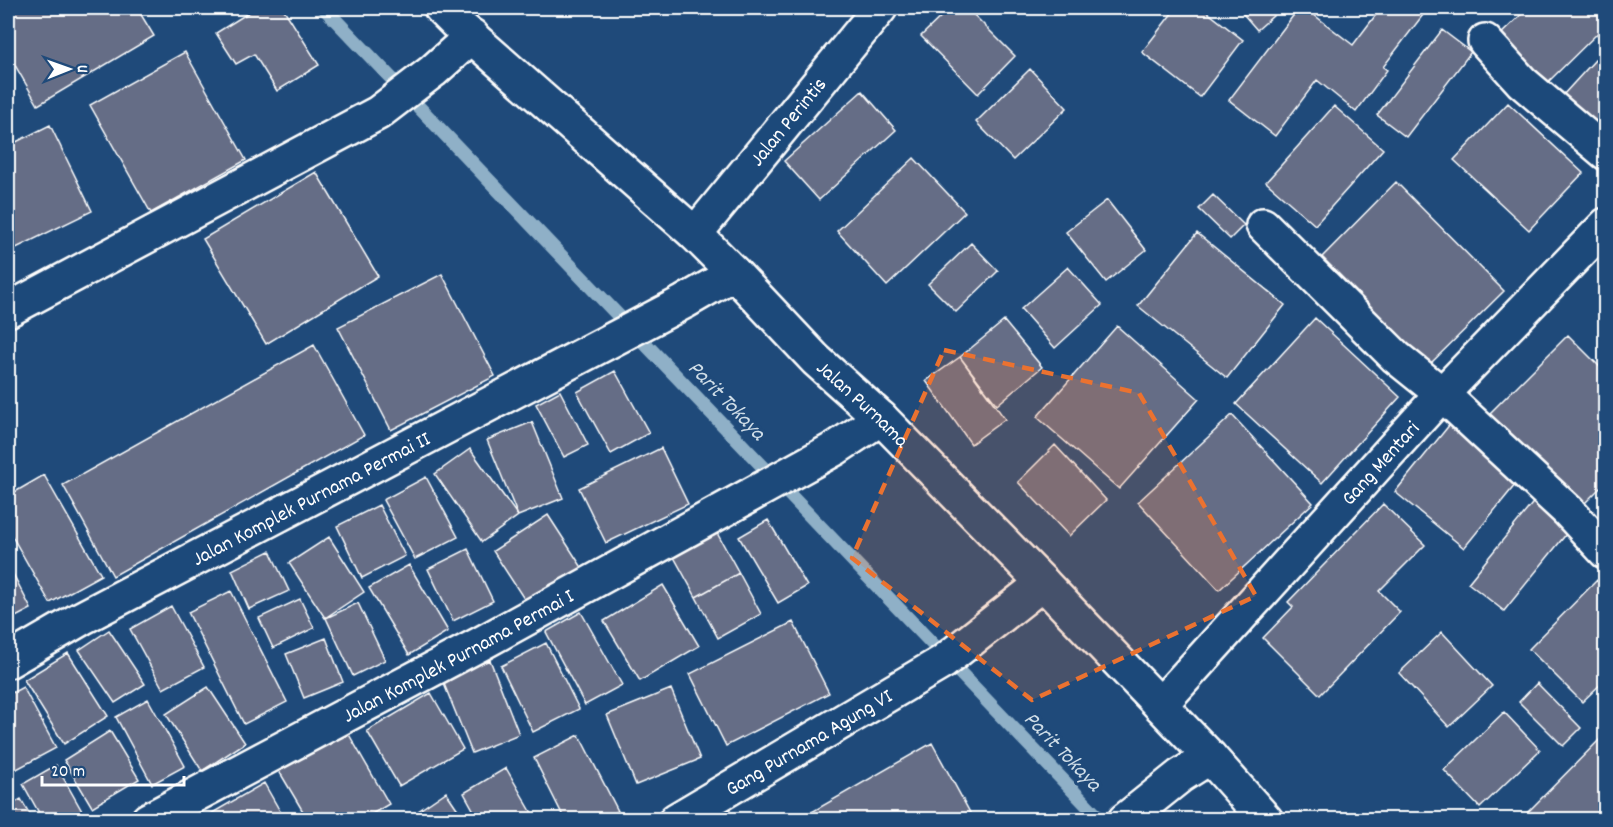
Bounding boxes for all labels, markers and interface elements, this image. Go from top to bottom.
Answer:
north arrow [39,39,99,99]
text: U [70,65,93,73]
street label: Jalan Perintis [744,72,835,174]
water label: Parit Tokaya [679,354,773,450]
street label: Jalan Purnama [808,355,915,457]
street label: Gang Mentari [1336,416,1428,514]
street label: Jalan Komplek Purnama Permai II [188,425,437,576]
street label: Jalan Komplek Purnama Permai I [338,583,581,732]
street label: Gang Purnama Agung VI [721,683,900,805]
water label: Parit Tokaya [1015,705,1109,801]
scale bar [42,749,184,787]
text: 20 m [51,760,85,785]

